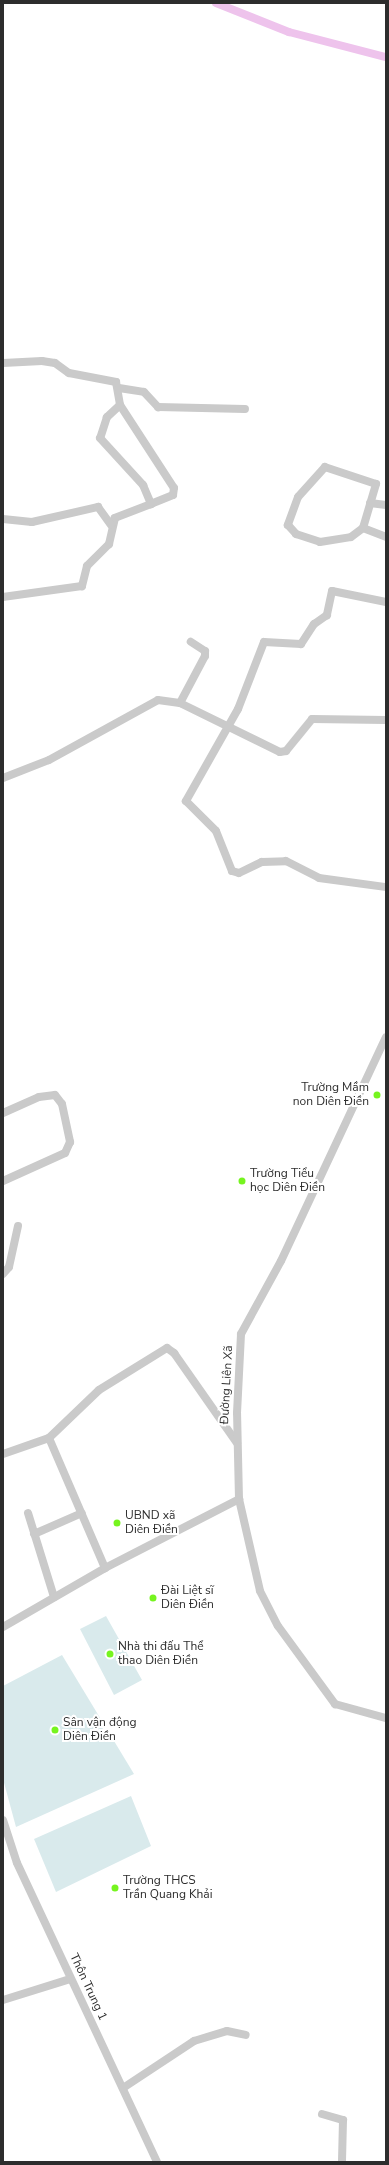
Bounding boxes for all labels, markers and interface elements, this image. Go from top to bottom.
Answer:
place label: Trường Mầm non Diên Điền [293,1081,369,1109]
marker: Trường Mầm non Diên Điền [372,1090,382,1100]
place label: Trường Tiểu học Diên Điền [250,1167,325,1195]
marker: Trường Tiểu học Diên Điền [237,1176,247,1186]
street label: Đường Liên Xã [218,1345,236,1425]
place label: UBND xã Diên Điền [125,1509,178,1537]
marker: UBND xã Diên Điền [112,1518,122,1528]
place label: Đài Liệt sĩ Diên Điền [161,1584,214,1612]
marker: Đài Liệt sĩ Diên Điền [148,1593,158,1603]
place label: Nhà thi đấu Thể thao Diên Điền [118,1640,204,1668]
marker: Nhà thi đấu Thể thao Diên Điền [105,1649,115,1659]
place label: Sân vận động Diên Điền [63,1716,136,1744]
marker: Sân vận động Diên Điền [50,1725,60,1735]
place label: Trường THCS Trần Quang Khải [123,1874,212,1902]
marker: Trường THCS Trần Quang Khải [110,1883,120,1893]
street label: Thôn Trung 1 [66,1951,110,2023]

